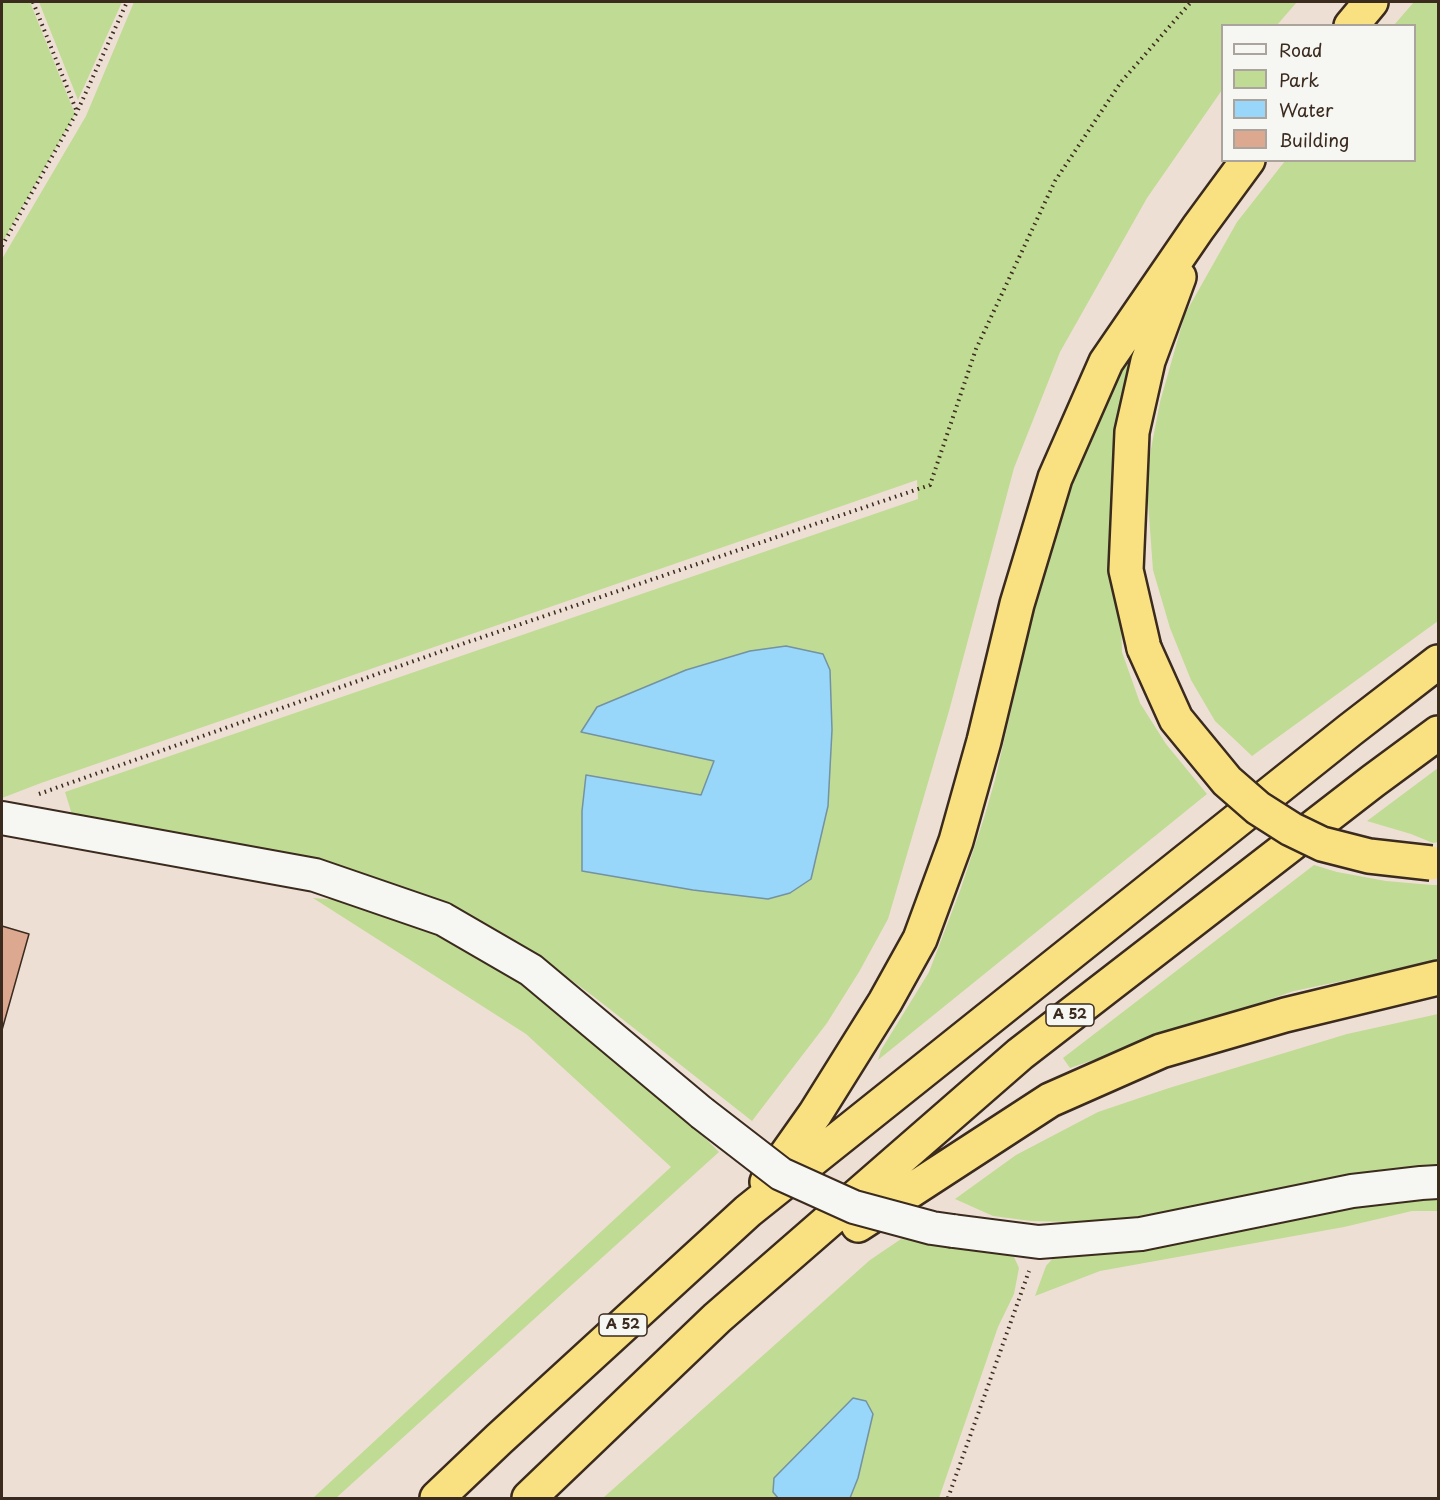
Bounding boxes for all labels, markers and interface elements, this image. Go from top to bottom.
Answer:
legend [1221,24,1416,162]
text: Road [1279,36,1323,63]
text: Park [1279,66,1319,93]
text: Water [1279,96,1333,123]
text: Building [1279,126,1349,153]
road number: A 52 [1046,1004,1094,1026]
road number: A 52 [599,1314,647,1336]

